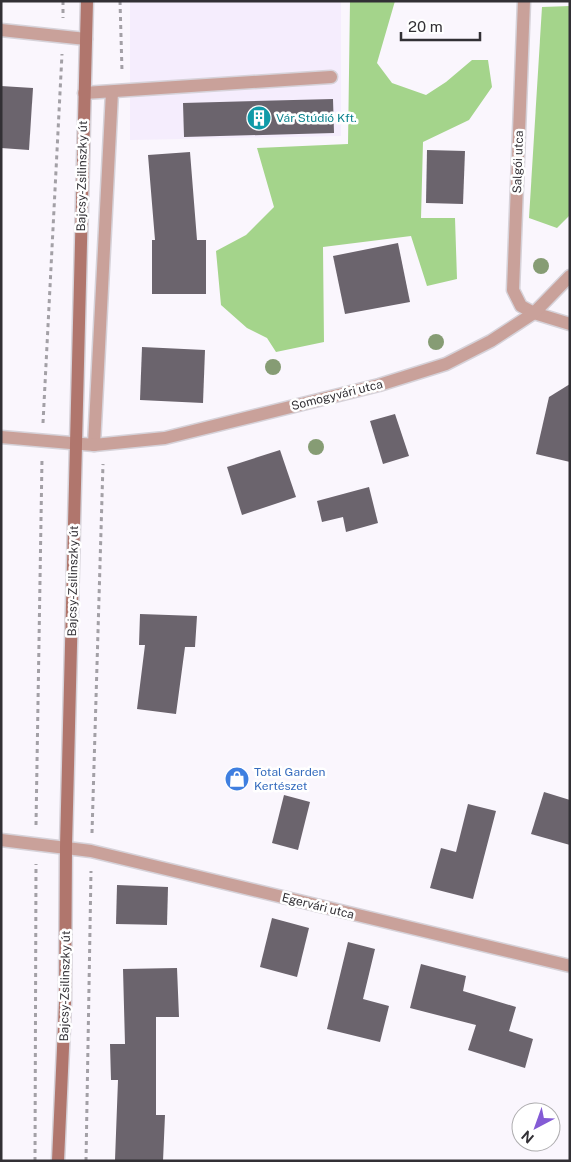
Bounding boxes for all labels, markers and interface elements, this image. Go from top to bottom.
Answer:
scale bar [401,10,480,42]
text: 20 m [408,18,443,35]
building icon: Vár Stúdió Kft. [246,105,272,131]
place label: Vár Stúdió Kft. [276,111,357,125]
street label: Bajcsy-Zsilinszky út [74,120,90,232]
street label: Salgói utca [510,130,526,194]
street label: Somogyvári utca [290,377,384,413]
street label: Bajcsy-Zsilinszky út [65,525,81,637]
place label: Total Garden Kertészet [254,765,326,793]
shop icon: Total Garden Kertészet [224,766,250,792]
street label: Egervári utca [280,890,356,922]
street label: Bajcsy-Zsilinszky út [57,930,73,1042]
north arrow [511,1102,561,1152]
text: N [518,1127,537,1146]

